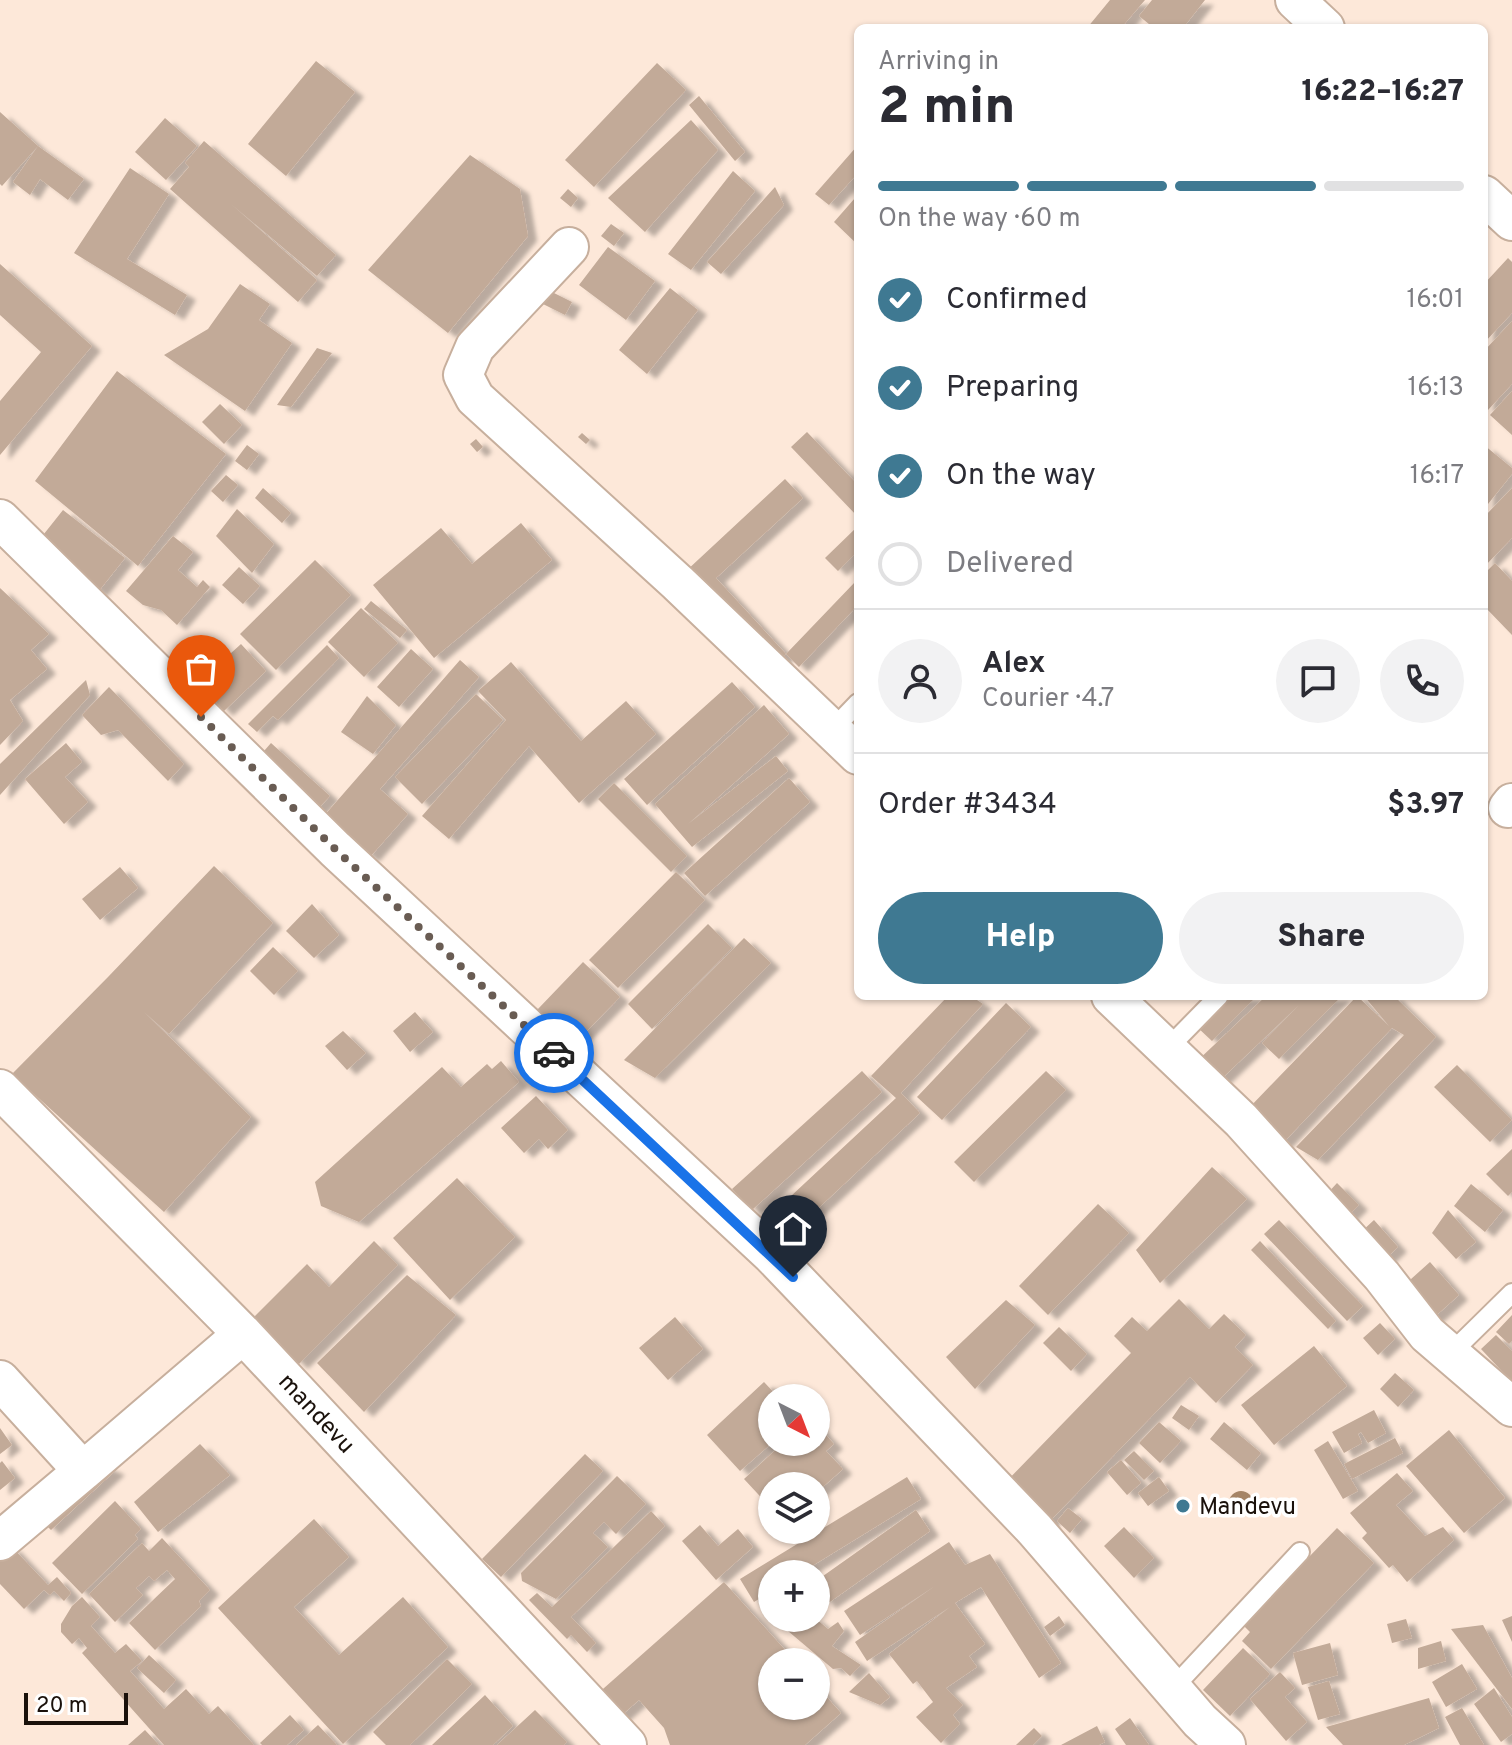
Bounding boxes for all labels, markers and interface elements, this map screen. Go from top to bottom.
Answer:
text: Arriving in [878,46,999,79]
text: 16:22–16:27 [1301,74,1464,111]
text: 2 min [878,76,1016,142]
text: On the way · 60 m [878,203,1081,236]
icon: check [878,278,922,322]
text: Confirmed [946,282,1088,319]
text: 16:01 [1407,284,1464,317]
icon: check [878,366,922,410]
text: Preparing [946,370,1079,407]
text: 16:13 [1408,372,1464,405]
icon: check [878,454,922,498]
text: On the way [946,458,1096,495]
text: 16:17 [1410,460,1464,493]
text: Delivered [946,546,1074,583]
pin [167,635,235,717]
button: person [878,639,962,723]
button: chat [1276,639,1360,723]
button: phone [1380,639,1464,723]
text: Alex [982,646,1046,683]
icon: bag [179,647,223,691]
text: Courier · 4.7 [982,683,1114,716]
text: Order #3434 [878,787,1057,824]
text: $3.97 [1387,787,1464,824]
button: Help [878,892,1163,984]
button: Share [1179,892,1464,984]
courier [514,1013,594,1093]
icon: car [532,1031,576,1075]
pin [759,1195,827,1277]
icon: home [771,1207,815,1251]
street label: mandevu [271,1368,360,1461]
north arrow [758,1384,830,1456]
map controls [758,1384,830,1720]
button: layers [758,1472,830,1544]
place label: Mandevu [1199,1493,1296,1523]
marker: Mandevu [1174,1497,1192,1515]
button: + [758,1560,830,1632]
button: − [758,1648,830,1720]
scale bar [24,1689,128,1725]
text: 20 m [36,1693,87,1720]

